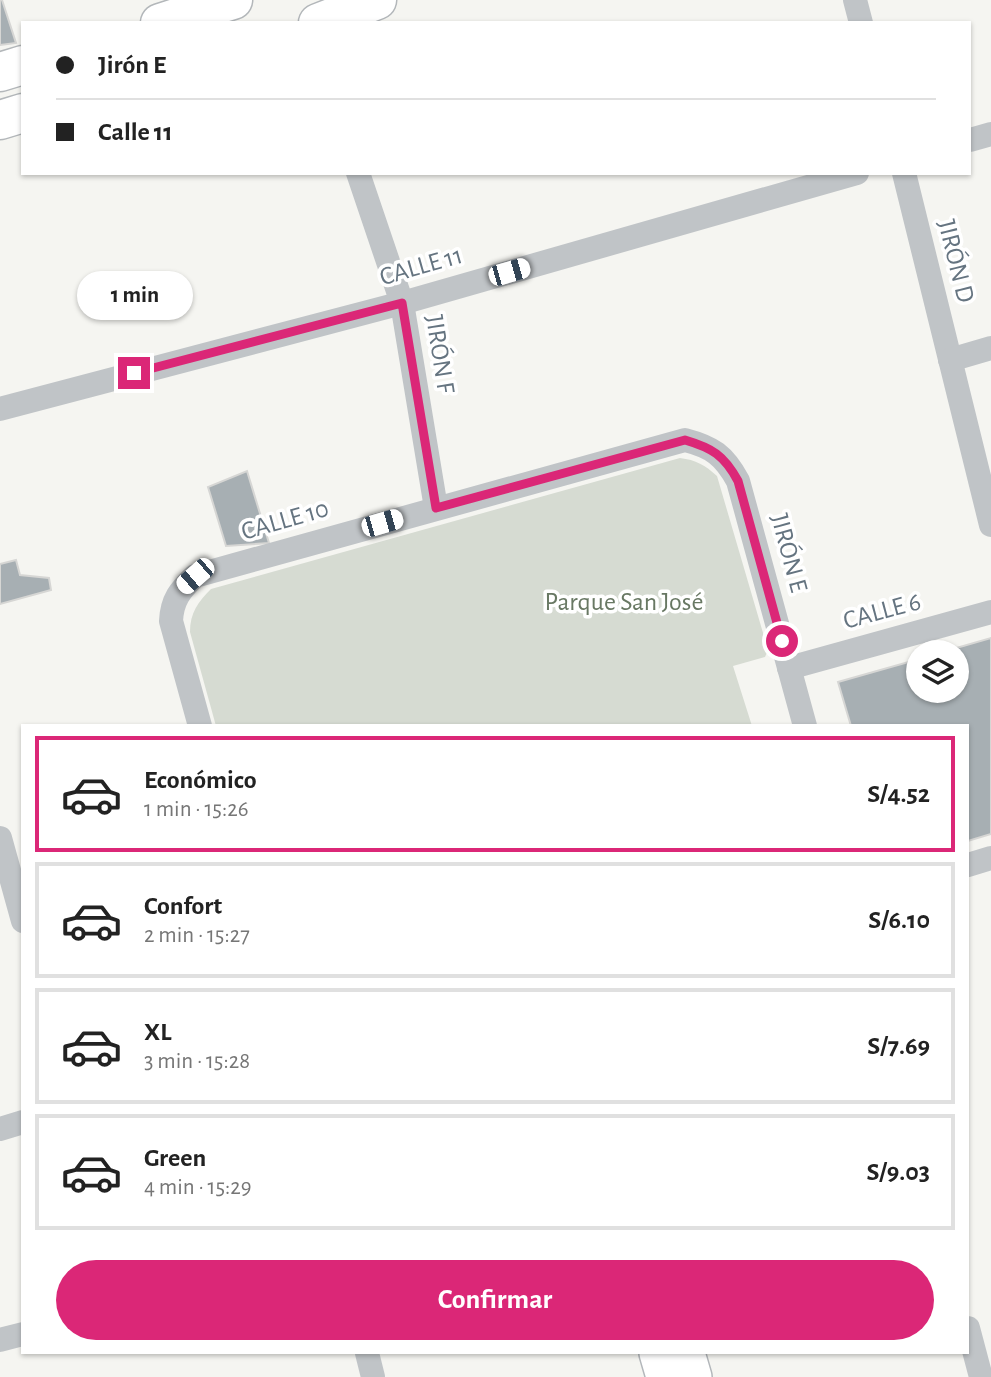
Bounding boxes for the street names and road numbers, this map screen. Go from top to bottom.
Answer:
street label: JIRÓN D [933,216,981,305]
street label: CALLE 11 [377,242,465,290]
street label: JIRÓN F [421,313,461,396]
street label: CALLE 10 [238,495,332,545]
street label: JIRÓN E [766,510,814,595]
street label: CALLE 6 [840,588,924,634]

